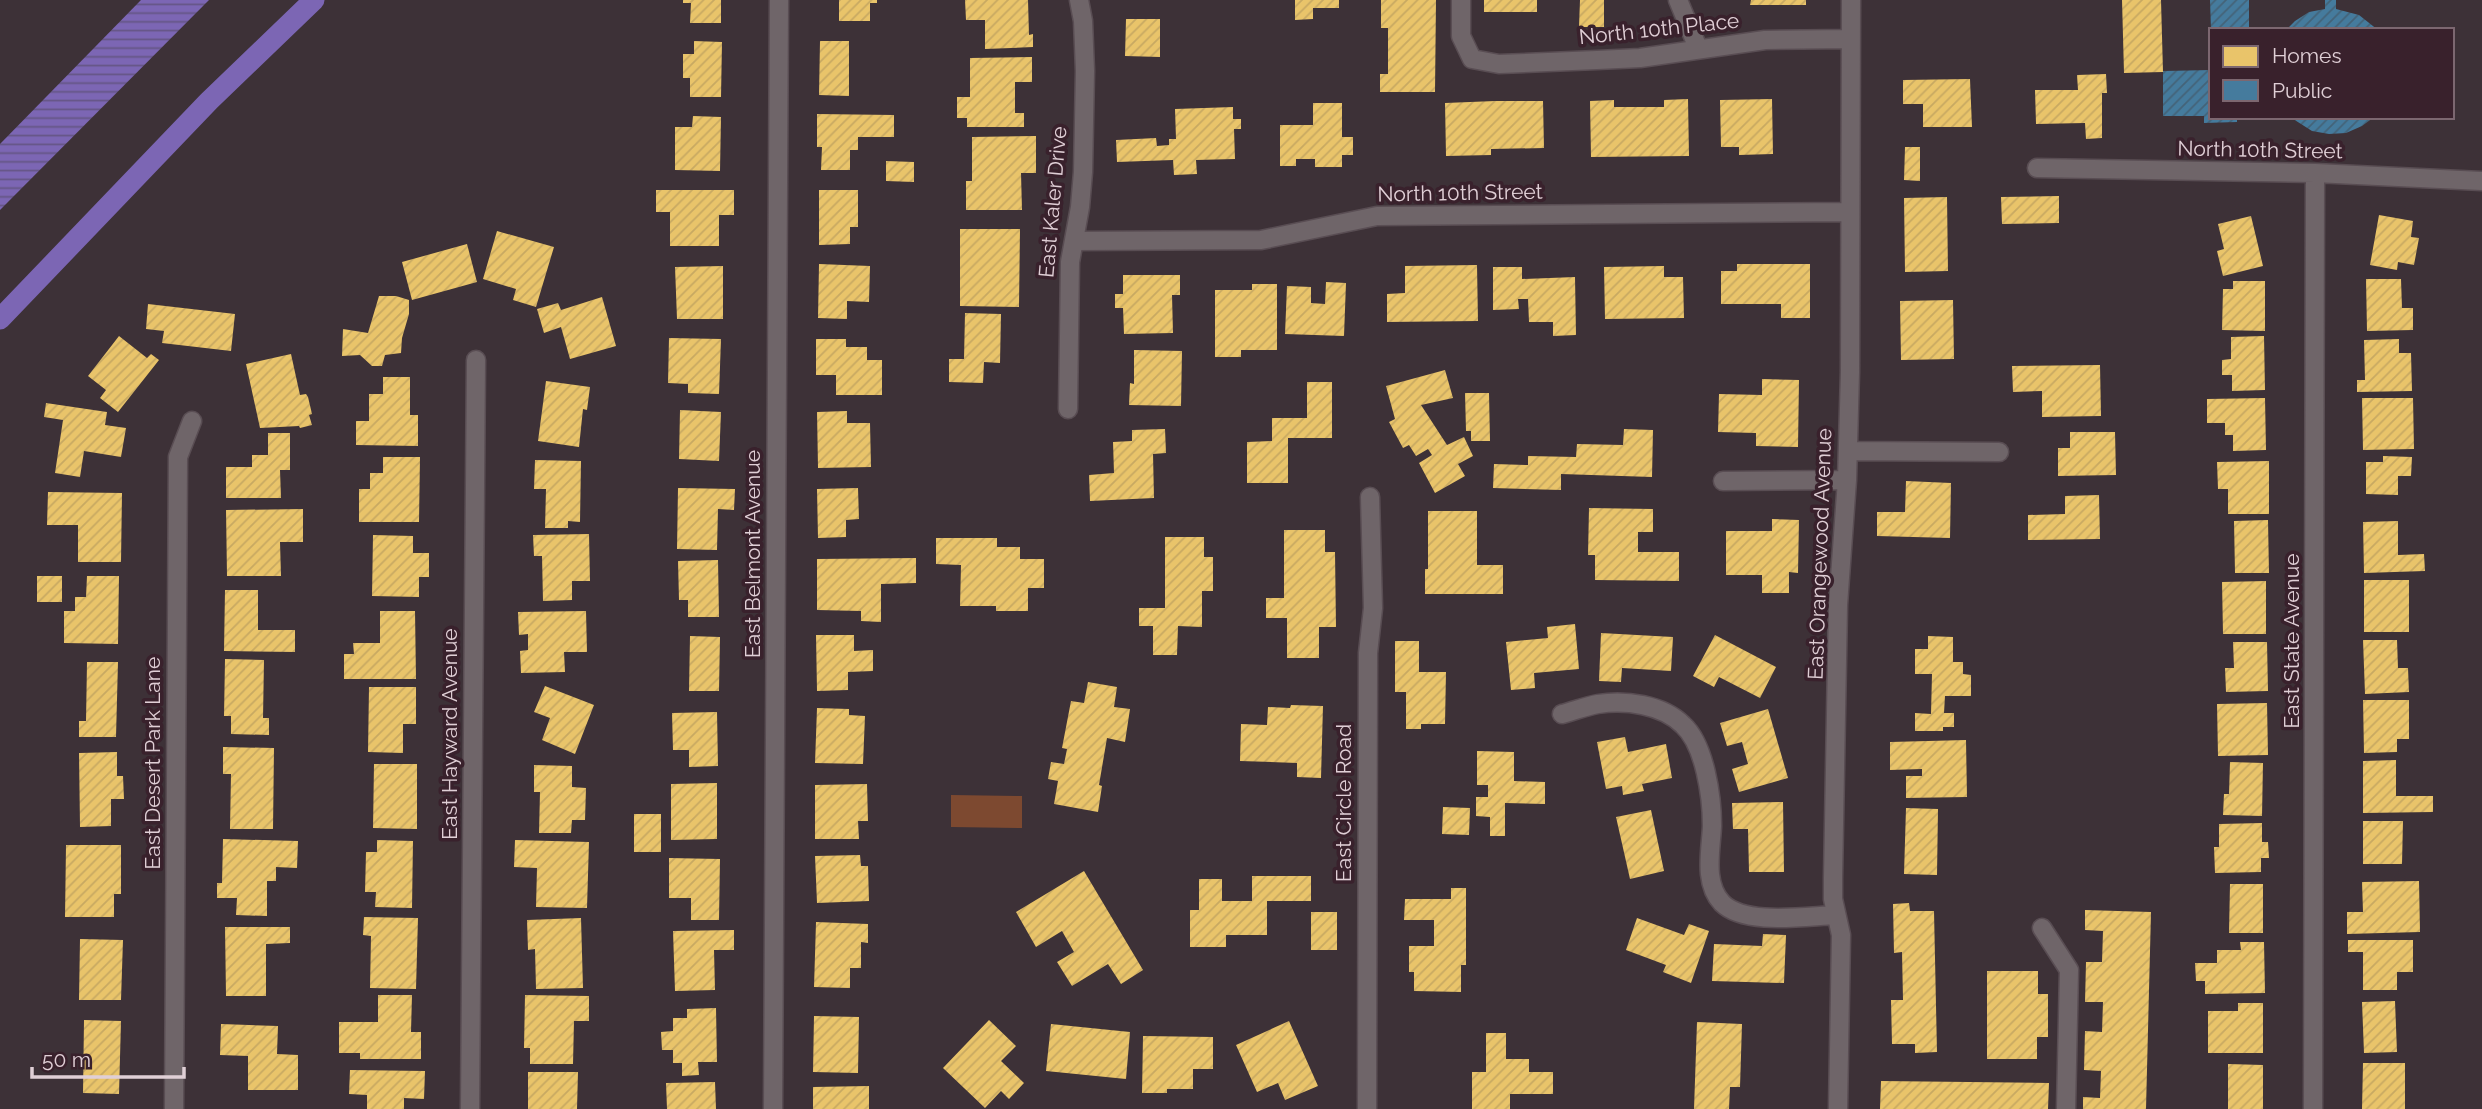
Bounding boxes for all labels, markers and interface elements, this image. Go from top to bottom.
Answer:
street label: North 10th Place [1578,8,1740,49]
legend [2209,28,2454,119]
text: Homes [2272,43,2342,68]
text: Public [2272,78,2332,103]
street label: East Kaler Drive [1033,125,1072,279]
street label: North 10th Street [2177,136,2343,163]
street label: North 10th Street [1377,179,1543,206]
street label: East Orangewood Avenue [1803,428,1836,680]
street label: East Belmont Avenue [740,450,765,658]
street label: East State Avenue [2279,553,2304,729]
street label: East Hayward Avenue [437,628,462,840]
street label: East Desert Park Lane [140,657,165,869]
street label: East Circle Road [1331,724,1356,882]
scale bar [32,1036,184,1080]
text: 50 m [42,1047,91,1072]

